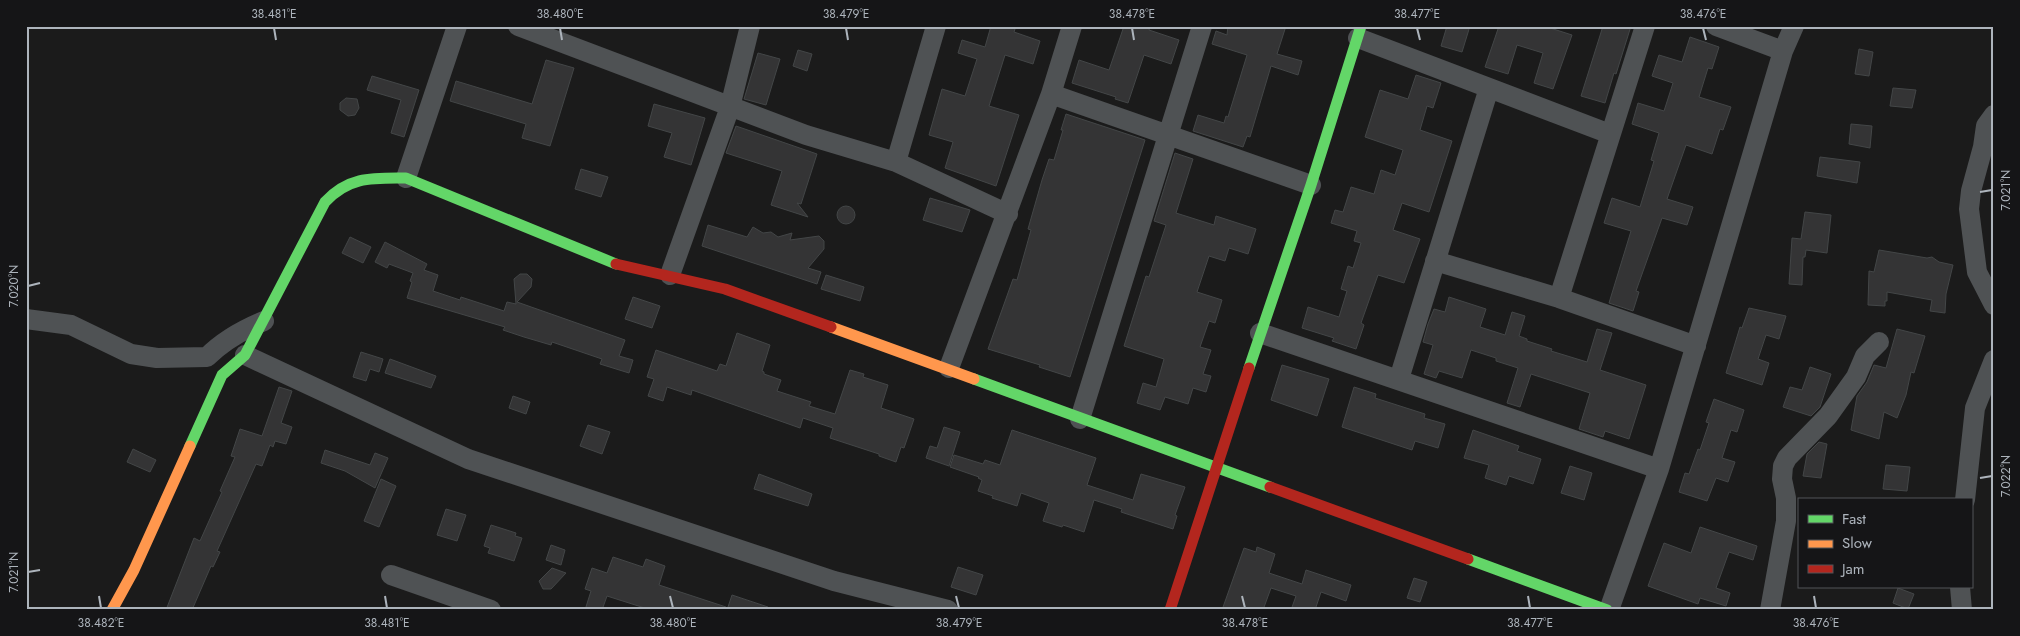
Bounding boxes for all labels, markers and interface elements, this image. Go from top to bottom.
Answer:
text: 38.481°E [251,5,297,23]
text: 38.480°E [536,5,584,23]
text: 38.479°E [823,5,869,23]
text: 38.478°E [1109,5,1155,23]
text: 38.477°E [1394,5,1440,23]
text: 38.476°E [1680,5,1726,23]
text: 7.021°N [1997,170,2015,210]
text: 7.020°N [5,265,23,307]
text: 7.022°N [1997,455,2015,497]
legend [1798,498,1972,588]
text: Fast [1842,508,1866,530]
text: Slow [1842,532,1873,554]
text: 7.021°N [5,552,23,592]
text: Jam [1840,558,1865,580]
text: 38.482°E [78,614,124,632]
text: 38.481°E [364,614,410,632]
text: 38.480°E [649,614,697,632]
text: 38.479°E [936,614,982,632]
text: 38.478°E [1222,614,1268,632]
text: 38.477°E [1507,614,1553,632]
text: 38.476°E [1793,614,1839,632]

